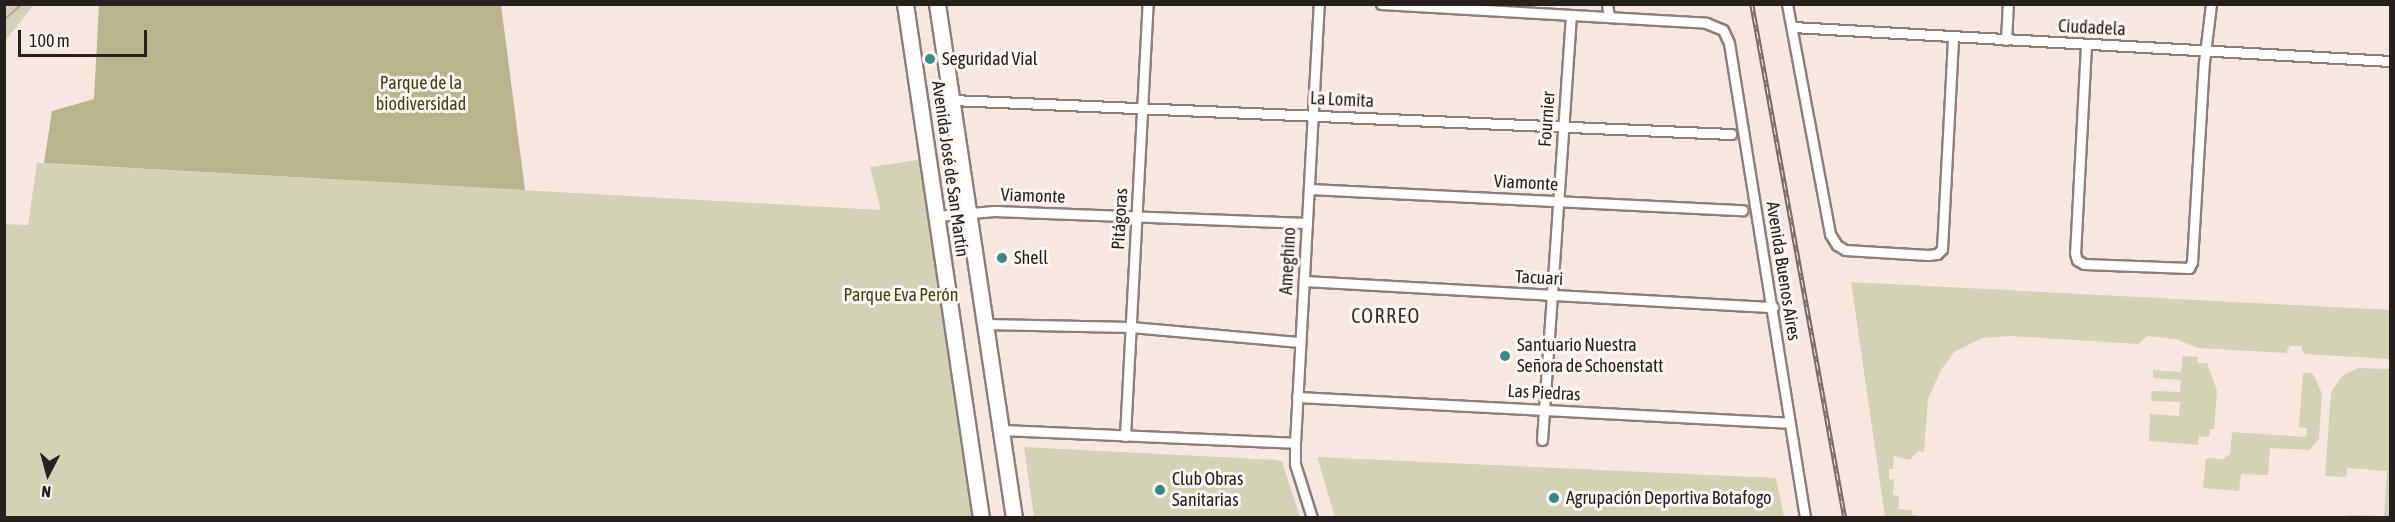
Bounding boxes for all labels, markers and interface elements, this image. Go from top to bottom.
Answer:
street label: Ciudadela [2058,15,2126,41]
scale bar [21,18,150,56]
text: 100 m [29,30,70,51]
place label: Seguridad Vial [942,48,1038,70]
marker: Seguridad Vial [923,52,937,66]
park label: Parque de la biodiversidad [376,73,466,116]
street label: Avenida José de San Martín [927,80,973,258]
street label: La Lomita [1310,88,1374,112]
street label: Fournier [1534,90,1560,148]
street label: Viamonte [1493,171,1559,195]
street label: Viamonte [1000,184,1066,208]
street label: Pitágoras [1108,188,1132,250]
street label: Avenida Buenos Aires [1761,200,1805,342]
street label: Ameghino [1275,227,1301,295]
place label: Shell [1014,247,1048,269]
marker: Shell [995,251,1009,265]
street label: Tacuari [1514,266,1564,290]
park label: Parque Eva Perón [843,284,959,306]
district label: CORREO [1351,303,1421,327]
place label: Santuario Nuestra Señora de Schoenstatt [1517,335,1663,378]
marker: Santuario Nuestra Señora de Schoenstatt [1498,349,1512,363]
street label: Las Piedras [1507,380,1581,406]
north arrow [18,444,78,504]
place label: Club Obras Sanitarias [1172,469,1243,512]
text: N [40,482,52,501]
marker: Club Obras Sanitarias [1153,483,1167,497]
place label: Agrupación Deportiva Botafogo [1566,487,1772,509]
marker: Agrupación Deportiva Botafogo [1547,491,1561,505]

